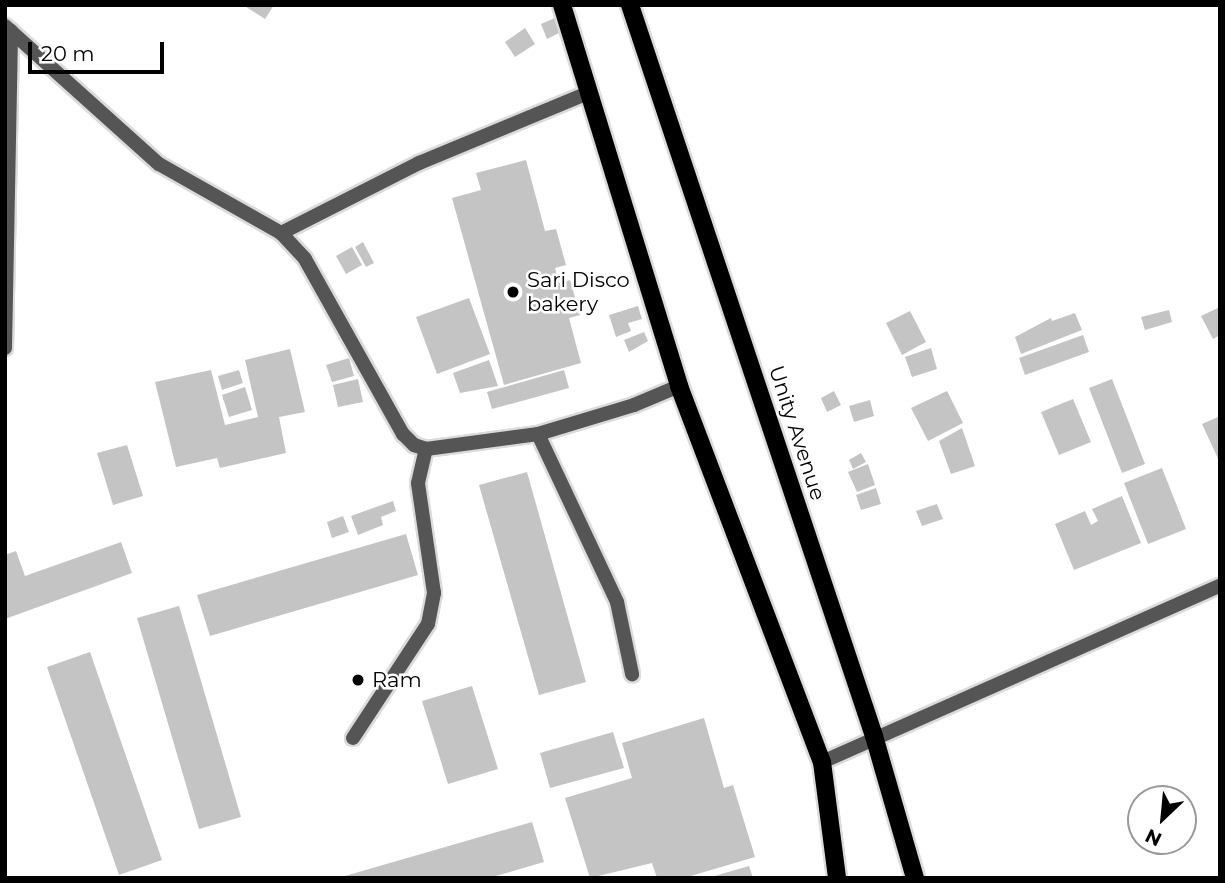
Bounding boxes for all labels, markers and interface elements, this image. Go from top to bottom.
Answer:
scale bar [32,28,168,72]
text: 20 m [41,41,95,66]
place label: Sari Disco bakery [527,267,630,317]
marker: Sari Disco bakery [505,284,521,300]
street label: Unity Avenue [763,362,831,504]
place label: Ram [372,667,422,693]
marker: Ram [350,672,366,688]
north arrow [1127,785,1197,855]
text: N [1142,824,1165,851]

